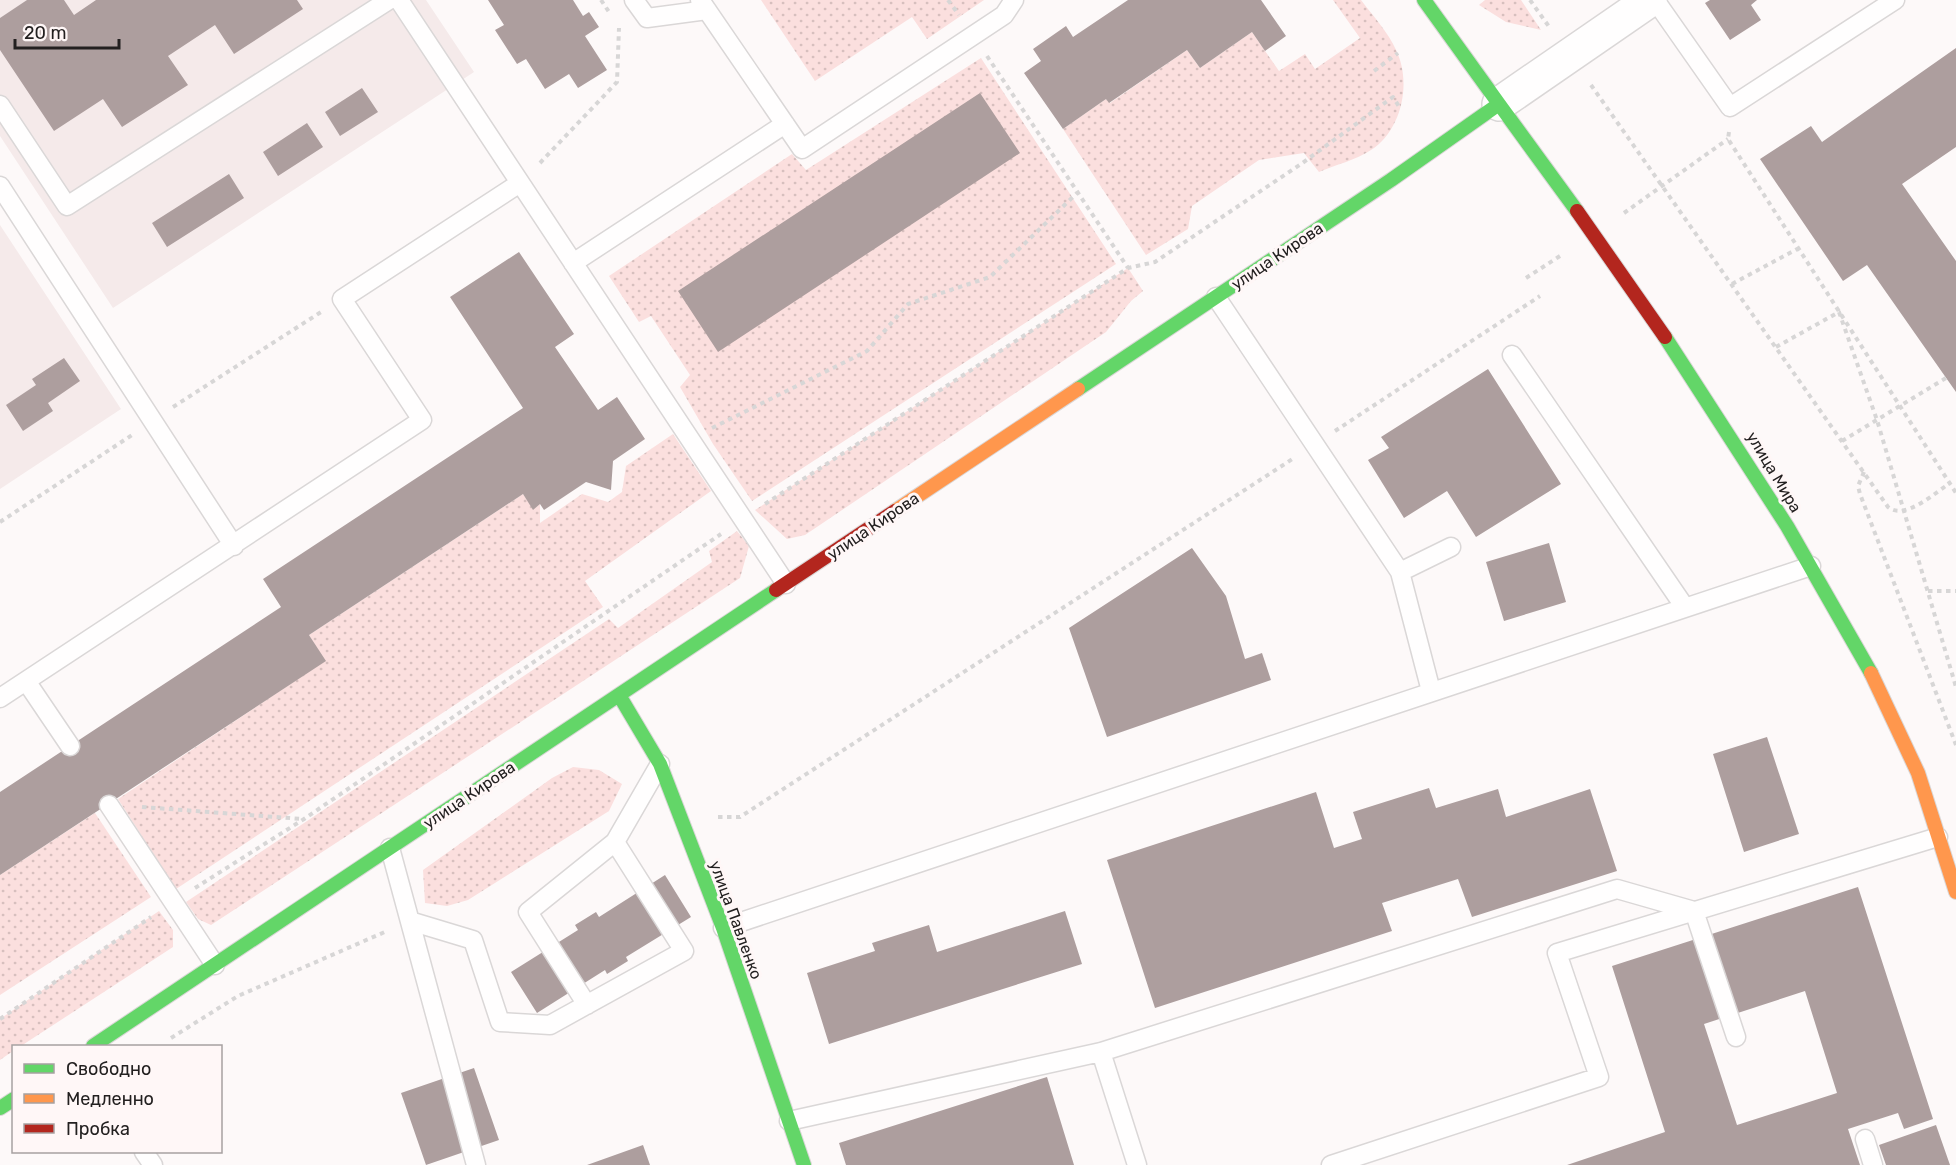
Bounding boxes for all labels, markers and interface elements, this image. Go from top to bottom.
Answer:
scale bar [15,12,118,50]
text: 20 m [24,22,66,44]
street label: улица Кирова [1228,218,1326,294]
street label: улица Мира [1742,428,1806,516]
street label: улица Кирова [824,488,922,564]
street label: улица Кирова [420,757,518,833]
street label: улица Павленко [706,858,766,982]
legend [12,1045,222,1153]
text: Свободно [66,1058,151,1080]
text: Медленно [66,1088,154,1110]
text: Пробка [66,1118,130,1140]

